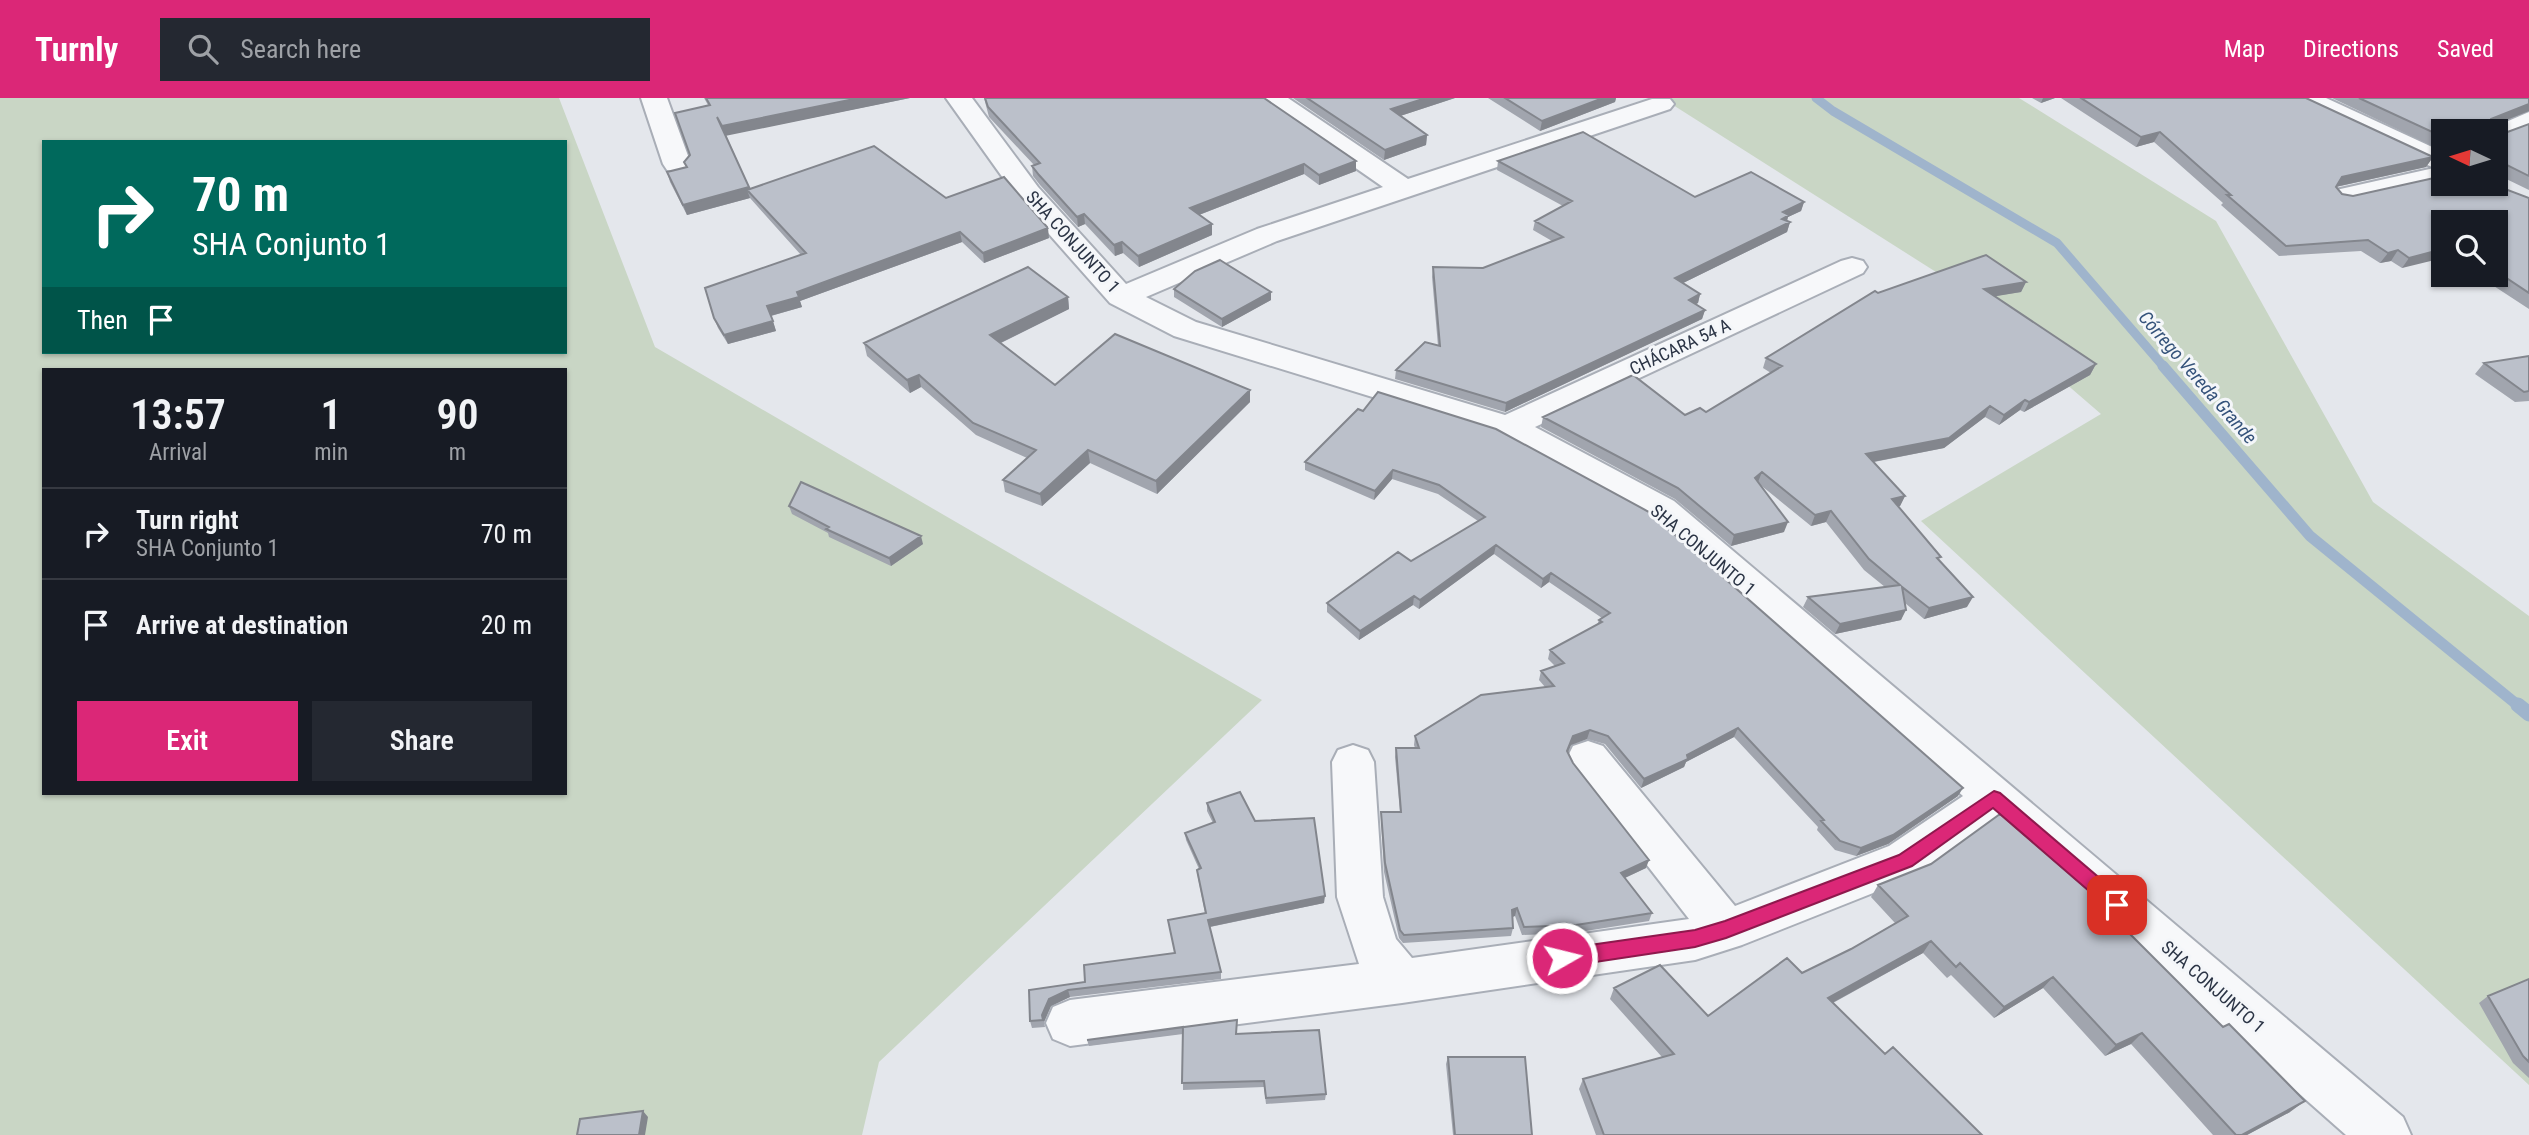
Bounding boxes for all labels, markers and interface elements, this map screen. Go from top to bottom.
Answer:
search box [160,18,650,81]
text: Turnly [35,30,118,69]
icon: search [184,30,222,68]
text: Search here [240,34,361,64]
text: Map [2224,35,2265,63]
text: Directions [2303,35,2399,63]
text: Saved [2437,35,2494,63]
north arrow [2431,119,2508,196]
map controls [2431,119,2508,287]
text: 70 m [192,166,289,223]
icon: right [77,168,168,259]
street label: SHA CONJUNTO 1 [1022,186,1125,297]
button: search [2431,210,2508,287]
text: SHA Conjunto 1 [192,225,391,263]
icon: arrive [142,301,180,339]
text: Then [77,305,128,335]
water label: Córrego Vereda Grande [2134,306,2262,449]
street label: CHÁCARA 54 A [1626,314,1734,379]
text: 13:57 [130,390,226,439]
text: 1 [321,390,342,439]
text: 90 [436,390,479,439]
text: Arrival [149,439,207,466]
text: min [314,439,348,466]
text: m [449,439,466,466]
street label: SHA CONJUNTO 1 [1647,500,1760,599]
text: Turn right [136,505,238,535]
icon: right [77,515,115,553]
text: 70 m [481,519,532,549]
text: SHA Conjunto 1 [136,535,279,562]
icon: arrive [77,606,115,644]
text: Arrive at destination [136,610,348,640]
text: 20 m [481,610,532,640]
button: Exit [77,701,298,781]
button: Share [312,701,532,781]
pin [2087,875,2147,935]
icon: arrive [2098,886,2136,924]
position arrow [1525,921,1599,995]
street label: SHA CONJUNTO 1 [2157,936,2269,1037]

